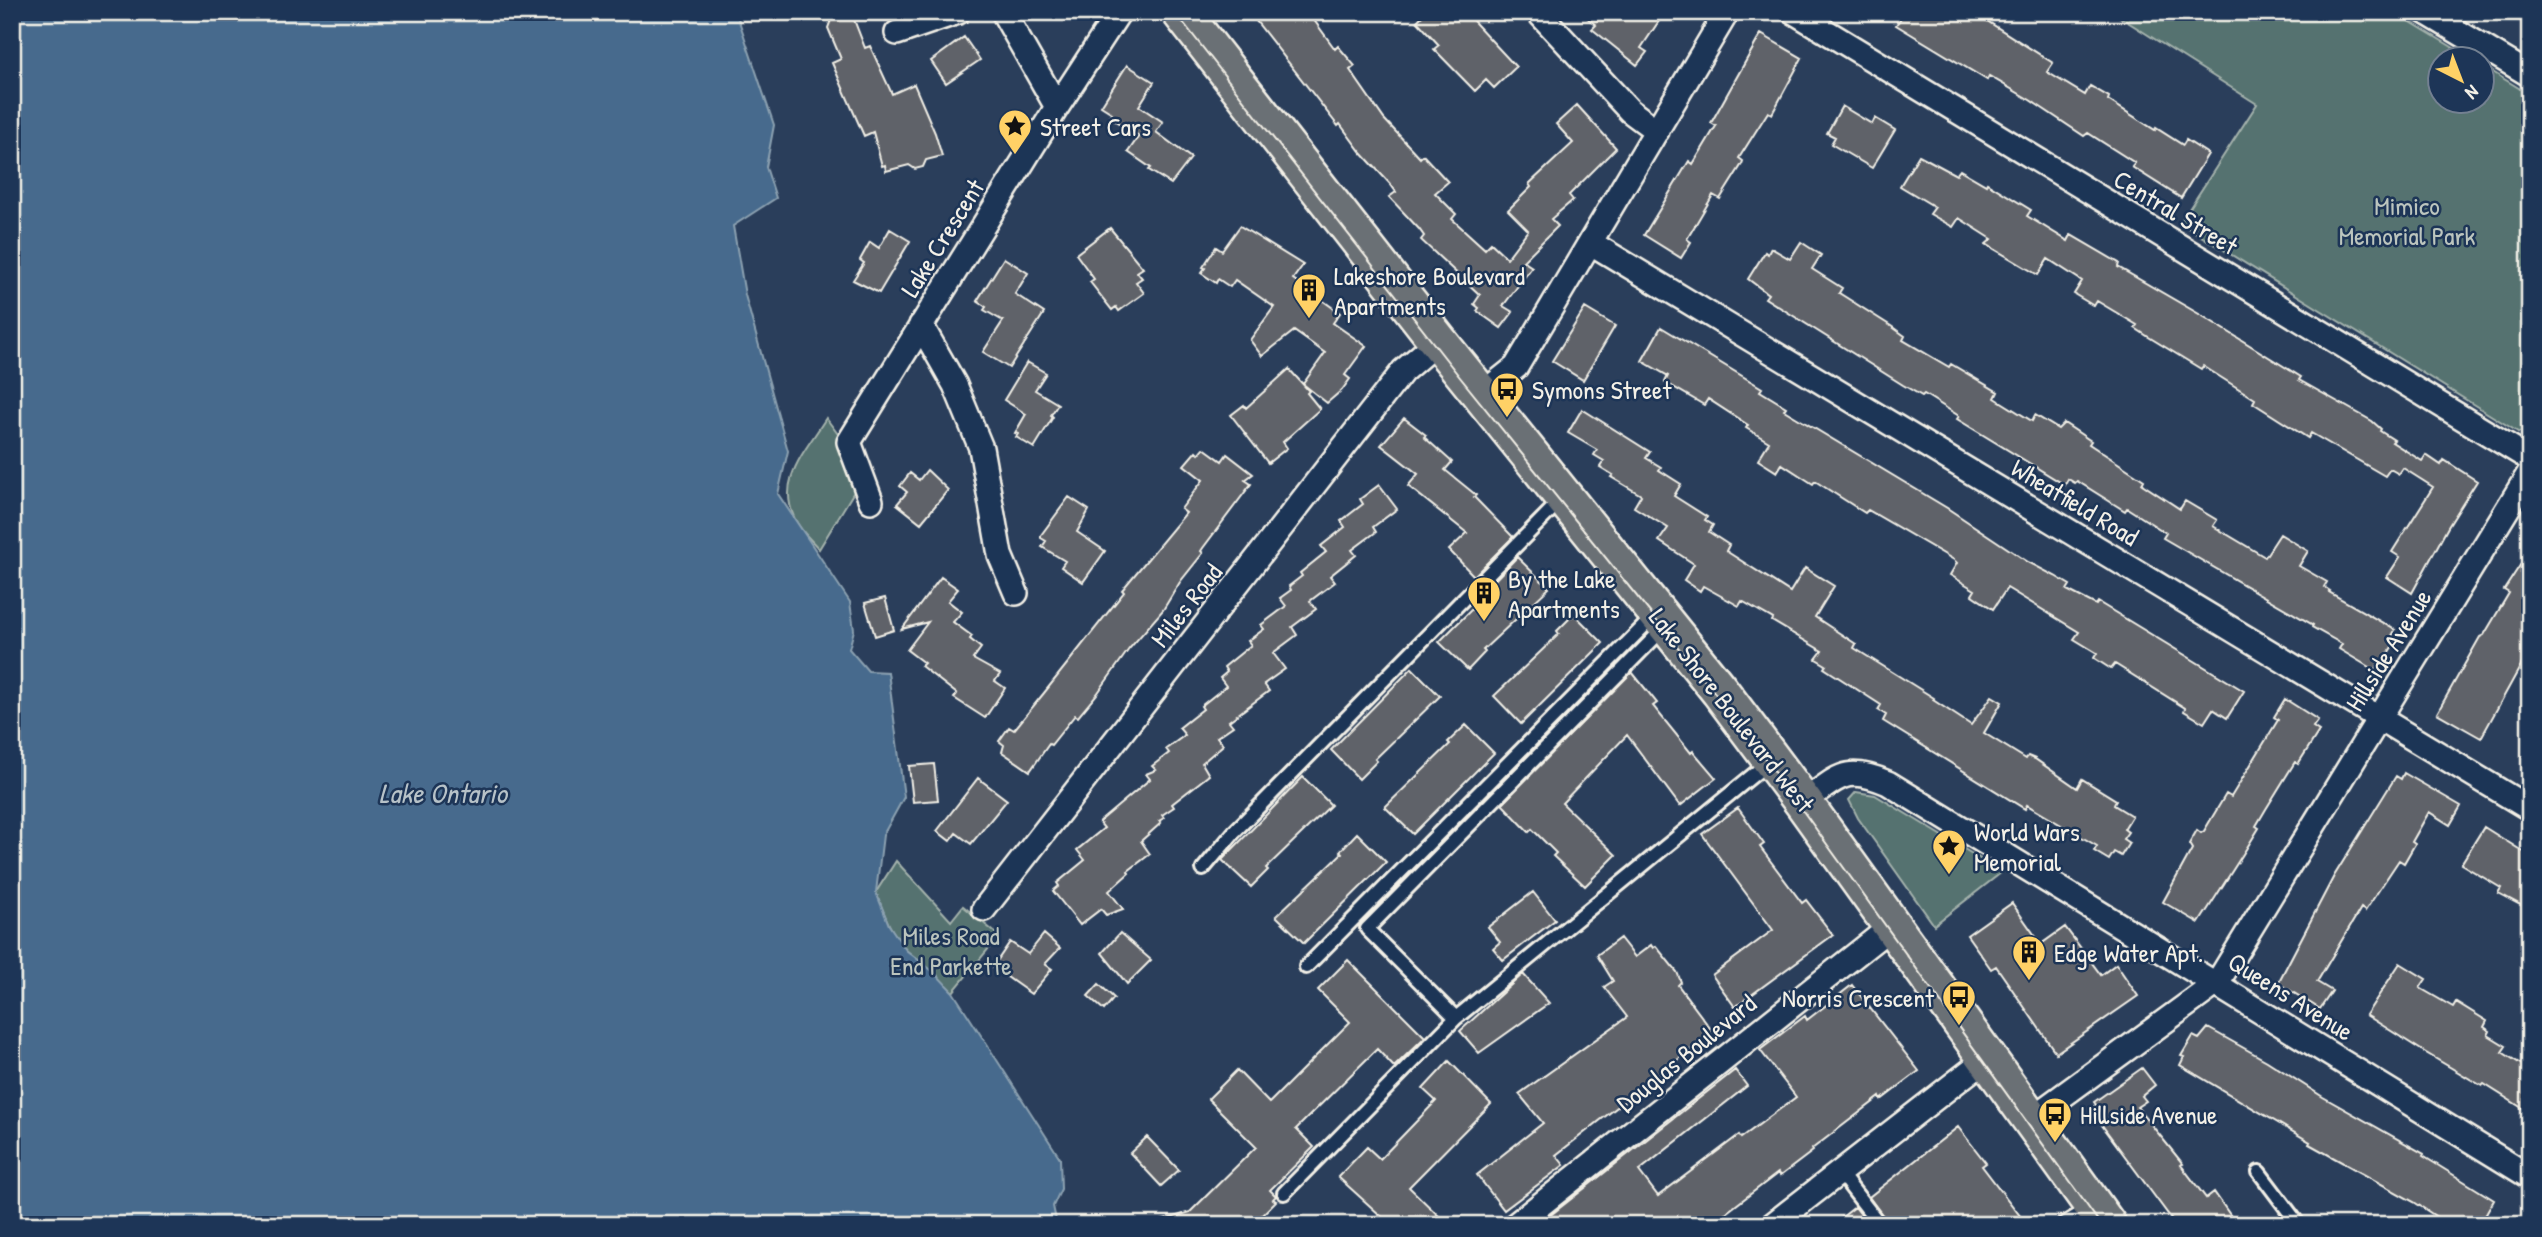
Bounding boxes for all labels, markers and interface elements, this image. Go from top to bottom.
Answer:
north arrow [2426,46,2496,116]
text: N [2460,80,2485,106]
place icon: Street Cars [996,107,1034,156]
place label: Street Cars [1040,109,1151,144]
street label: Central Street [2107,161,2245,263]
street label: Lake Crescent [892,172,993,304]
park label: Mimico Memorial Park [2339,188,2475,253]
place label: Lakeshore Boulevard Apartments [1334,258,1525,323]
building icon: Lakeshore Boulevard Apartments [1290,271,1328,320]
bus stop icon: Symons Street [1488,370,1526,419]
place label: Symons Street [1532,372,1672,407]
street label: Wheatfield Road [2005,450,2145,554]
street label: Miles Road [1142,556,1230,654]
place label: By the Lake Apartments [1508,561,1620,626]
building icon: By the Lake Apartments [1465,574,1503,623]
street label: Hillside Avenue [2337,582,2439,718]
street label: Lake Shore Boulevard West [1641,601,1823,820]
water label: Lake Ontario [379,774,509,812]
place label: World Wars Memorial [1974,814,2080,879]
place icon: World Wars Memorial [1930,827,1968,876]
park label: Miles Road End Parkette [890,918,1012,983]
building icon: Edge Water Apt. [2010,933,2048,982]
place label: Edge Water Apt. [2054,935,2203,970]
street label: Queens Avenue [2222,944,2360,1048]
bus stop icon: Norris Crescent [1940,978,1978,1027]
place label: Norris Crescent [1782,980,1935,1015]
street label: Douglas Boulevard [1609,986,1763,1120]
bus stop icon: Hillside Avenue [2036,1095,2074,1144]
place label: Hillside Avenue [2080,1097,2217,1132]

